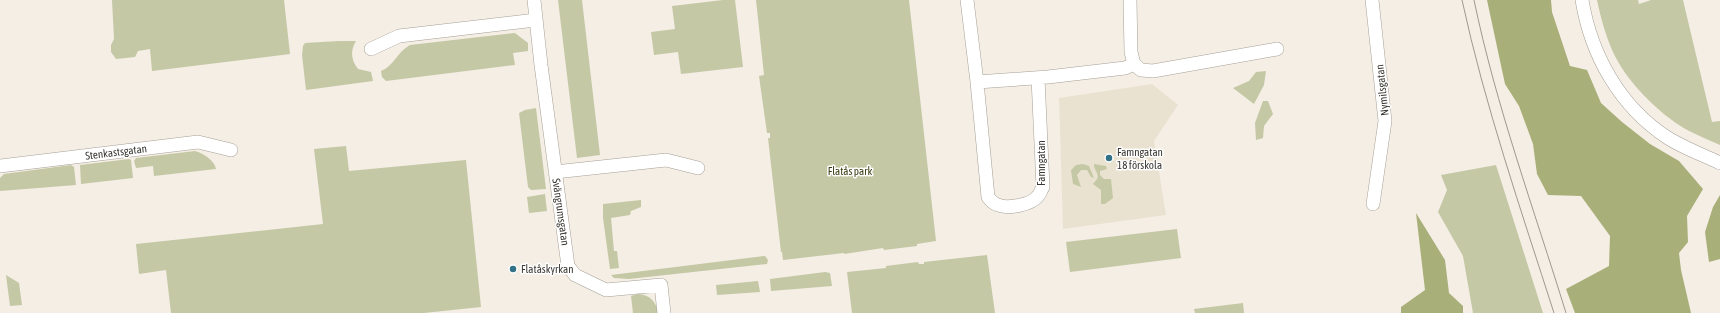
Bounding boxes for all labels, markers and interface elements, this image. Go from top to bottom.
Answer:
street label: Nymilsgatan [1373,64,1391,116]
street label: Famngatan [1035,140,1047,186]
street label: Stenkastsgatan [84,142,148,162]
place label: Famngatan 18 förskola [1117,146,1163,171]
marker: Famngatan 18 förskola [1104,153,1114,163]
park label: Flatås park [828,165,872,177]
street label: Svängrumsgatan [550,178,572,246]
place label: Flatåskyrkan [521,263,574,275]
marker: Flatåskyrkan [508,264,518,274]

